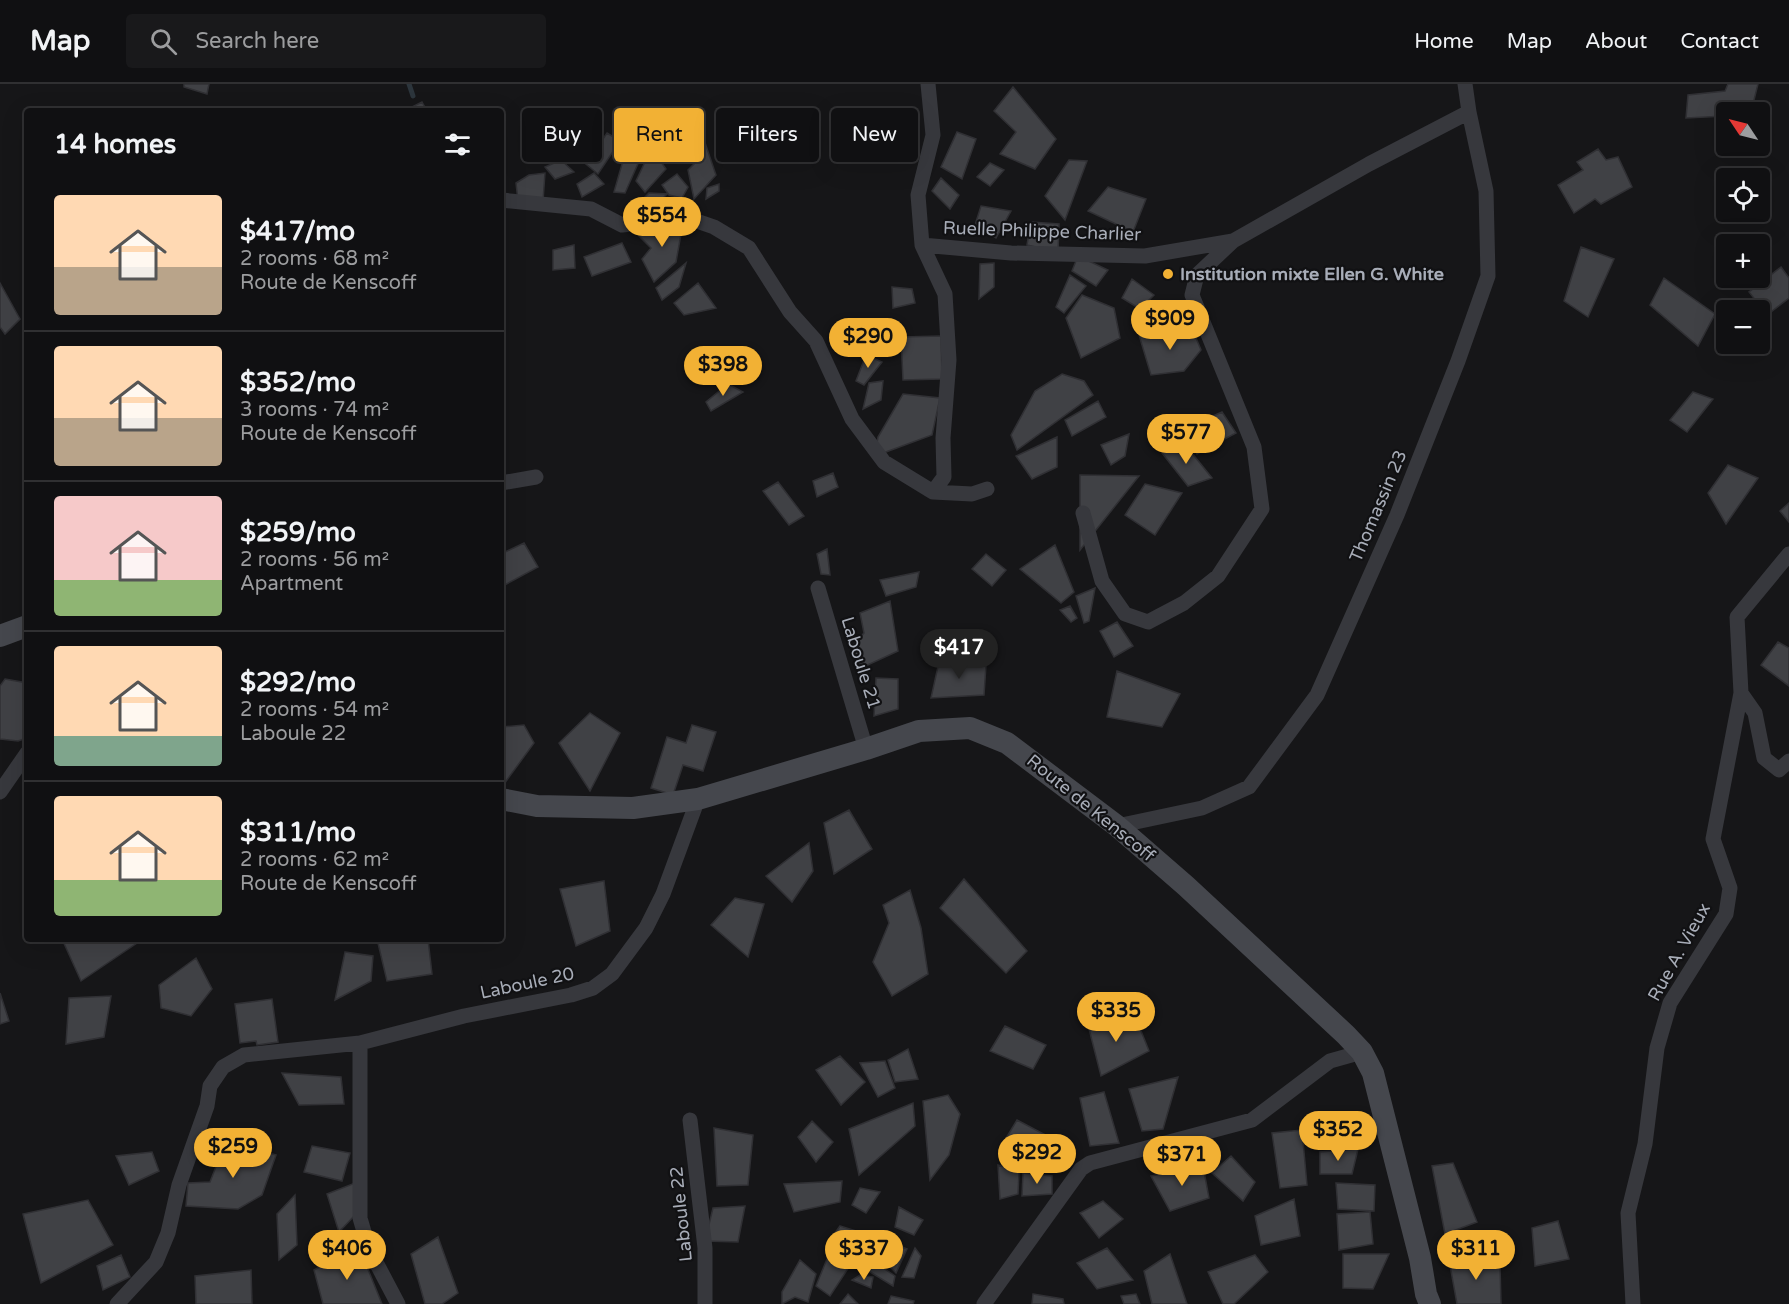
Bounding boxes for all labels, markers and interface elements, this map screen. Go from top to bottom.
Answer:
search box [126,14,546,68]
text: Map [30,24,90,58]
icon: search [147,25,180,58]
text: Search here [195,28,319,54]
text: Home [1414,29,1474,54]
text: Map [1507,29,1552,54]
text: About [1585,29,1647,54]
text: Contact [1680,29,1759,54]
north arrow [1716,102,1770,156]
map controls [1716,102,1770,354]
chip: Buy [522,108,602,162]
chip: Rent [614,108,704,162]
chip: Filters [716,108,819,162]
chip: New [831,108,918,162]
icon: filters [441,128,474,161]
text: 14 homes [54,129,176,160]
button: locate [1716,168,1770,222]
pin: $554 [626,197,698,248]
text: $554 [637,204,687,228]
text: $417/mo [240,216,355,247]
street label: Ruelle Philippe Charlier [943,217,1142,245]
icon: home [102,219,174,291]
button: + [1716,234,1770,288]
text: 2 rooms · 68 m² [240,247,389,271]
place label: Institution mixte Ellen G. White [1180,263,1444,285]
marker: Institution mixte Ellen G. White [1161,267,1175,281]
text: Route de Kenscoff [240,271,416,295]
pin: $909 [1134,300,1206,351]
button: − [1716,300,1770,354]
text: $909 [1145,307,1195,331]
pin: $290 [832,318,904,369]
text: $290 [843,325,893,349]
pin: $398 [687,346,759,397]
text: $398 [698,353,748,377]
text: $352/mo [240,367,356,398]
icon: home [102,370,174,442]
text: 3 rooms · 74 m² [240,398,389,422]
pin: $577 [1150,414,1222,465]
text: $577 [1161,421,1211,445]
text: Route de Kenscoff [240,422,416,446]
street label: Thomassin 23 [1345,447,1411,565]
text: $259/mo [240,517,356,548]
icon: home [102,520,174,592]
text: 2 rooms · 56 m² [240,548,389,572]
text: Apartment [240,572,343,596]
street label: Laboule 21 [836,614,886,712]
pin: $417 [923,629,995,680]
text: $417 [934,636,984,660]
text: $292/mo [240,667,356,698]
icon: home [102,670,174,742]
text: 2 rooms · 54 m² [240,698,389,722]
text: Laboule 22 [240,722,346,746]
street label: Route de Kenscoff [1022,750,1160,867]
text: $311/mo [240,817,356,848]
icon: home [102,820,174,892]
text: 2 rooms · 62 m² [240,848,389,872]
text: Route de Kenscoff [240,872,416,896]
street label: Rue A. Vieux [1643,899,1715,1005]
street label: Laboule 20 [478,962,576,1004]
pin: $335 [1080,992,1152,1043]
text: $335 [1091,999,1141,1023]
pin: $352 [1302,1111,1374,1162]
text: $352 [1313,1118,1363,1142]
pin: $259 [197,1128,269,1179]
pin: $292 [1001,1134,1073,1185]
text: $259 [208,1135,258,1159]
pin: $371 [1146,1136,1218,1187]
text: $292 [1012,1141,1062,1165]
text: $371 [1157,1143,1207,1167]
street label: Laboule 22 [665,1165,697,1263]
pin: $406 [311,1230,383,1281]
pin: $337 [828,1230,900,1281]
pin: $311 [1440,1230,1512,1281]
text: $406 [322,1237,372,1261]
text: $337 [839,1237,889,1261]
text: $311 [1451,1237,1501,1261]

